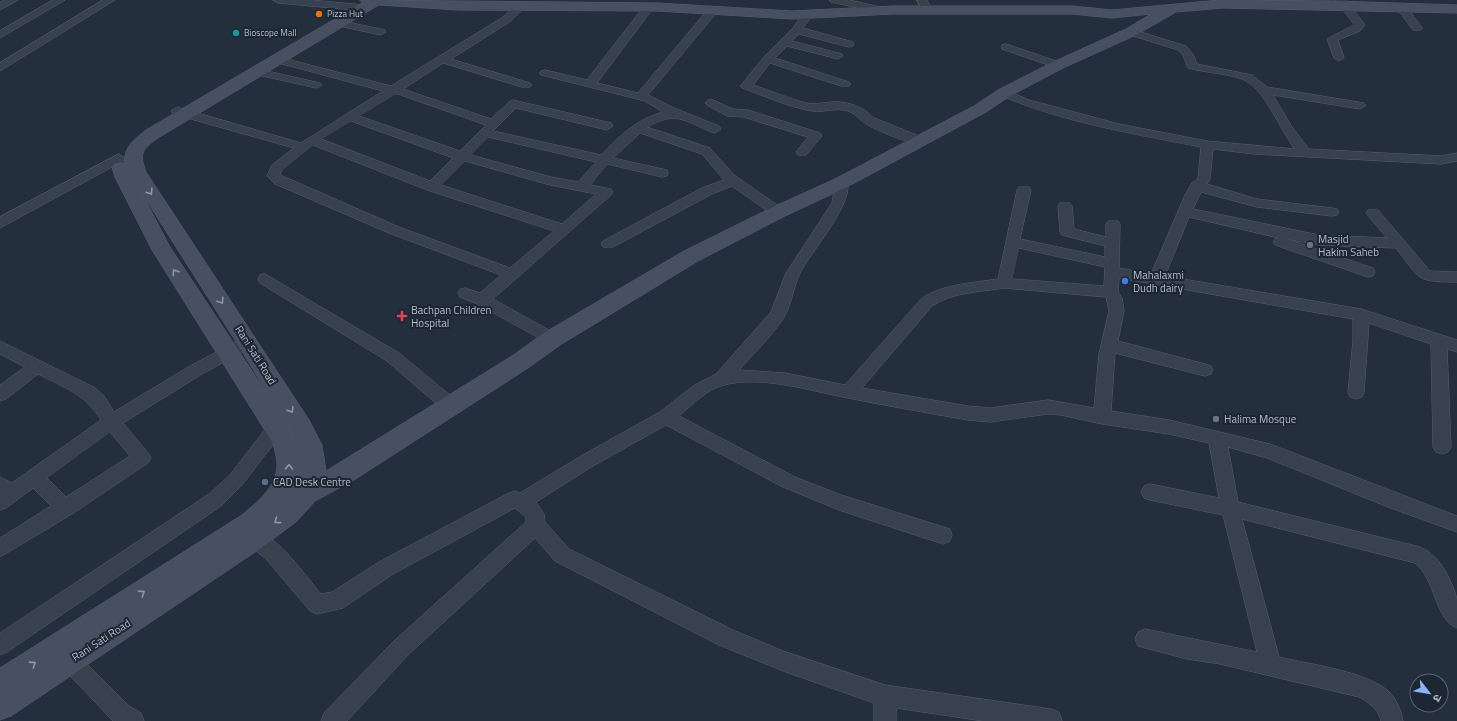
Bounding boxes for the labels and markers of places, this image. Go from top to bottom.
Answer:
place label: Pizza Hut [327,7,364,20]
marker: Pizza Hut [314,9,324,19]
place label: Bioscope Mall [244,26,297,39]
marker: Bioscope Mall [231,28,241,38]
place label: Masjid Hakim Saheb [1318,231,1379,260]
marker: Masjid Hakim Saheb [1305,240,1315,250]
place label: Mahalaxmi Dudh dairy [1133,267,1184,296]
marker: Mahalaxmi Dudh dairy [1120,276,1130,286]
place label: Bachpan Children Hospital [411,302,492,331]
marker: Bachpan Children Hospital [396,310,408,322]
place label: Halima Mosque [1224,411,1297,427]
marker: Halima Mosque [1211,414,1221,424]
place label: CAD Desk Centre [273,474,351,490]
marker: CAD Desk Centre [260,477,270,487]

